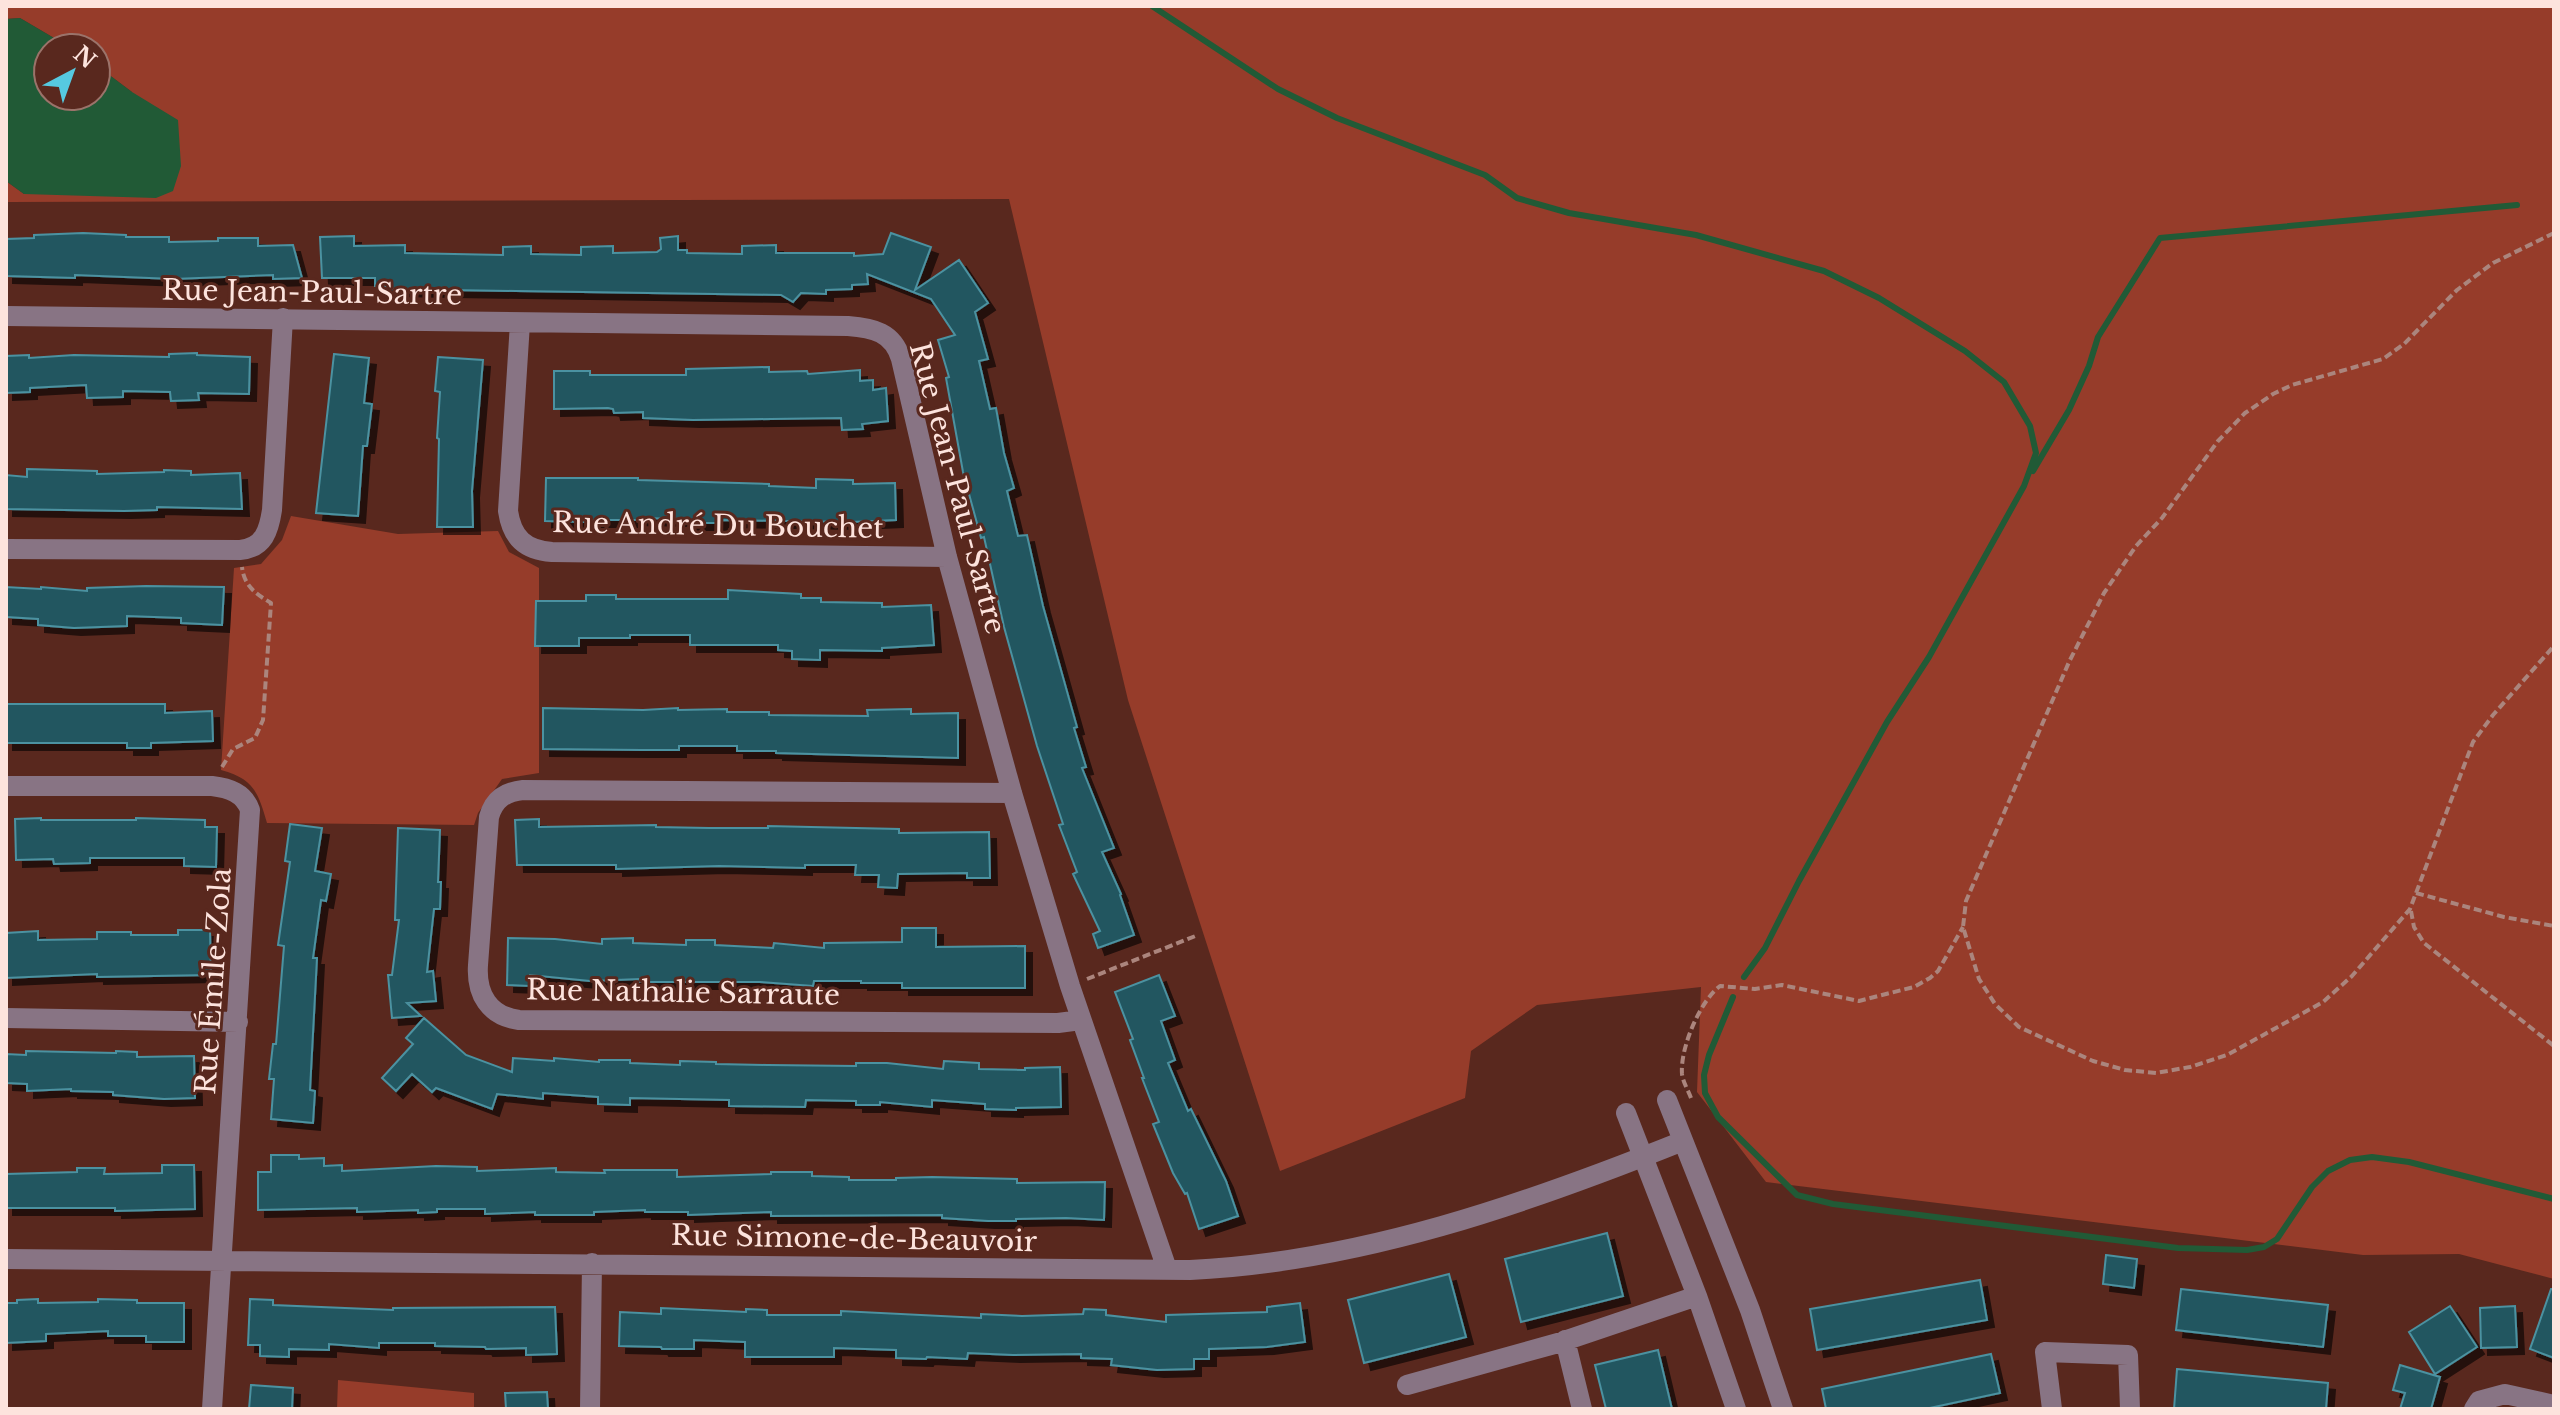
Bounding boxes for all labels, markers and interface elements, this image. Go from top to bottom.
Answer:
north arrow [32,32,112,112]
text: N [68,40,102,74]
street label: Rue Jean-Paul-Sartre [161,272,463,313]
street label: Rue Jean-Paul-Sartre [902,338,1013,638]
street label: Rue André Du Bouchet [552,505,885,546]
street label: Rue Émile-Zola [188,866,239,1096]
street label: Rue Nathalie Sarraute [526,972,840,1013]
street label: Rue Simone-de-Beauvoir [671,1218,1038,1259]

